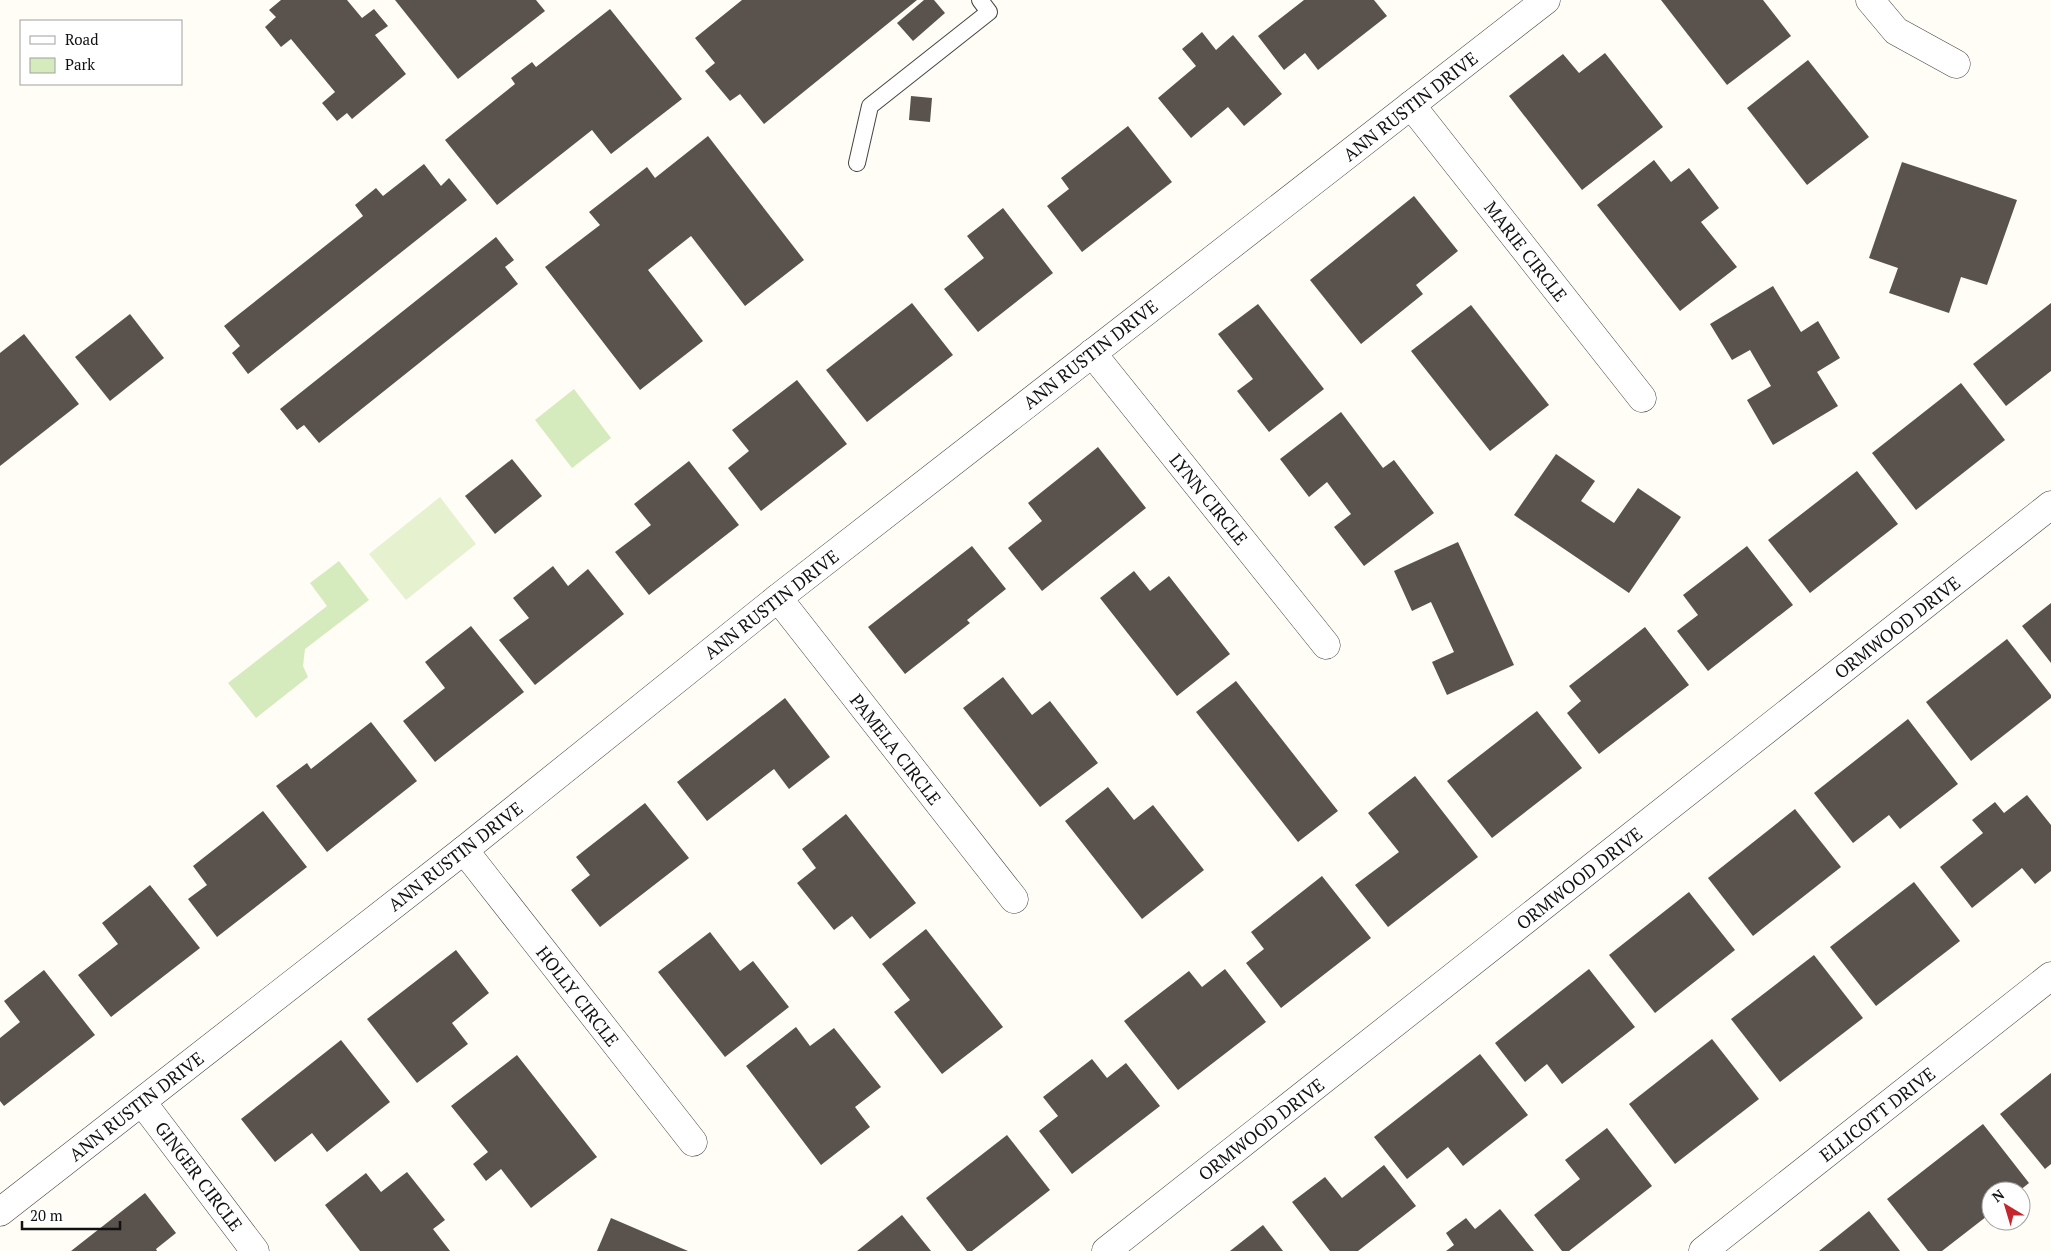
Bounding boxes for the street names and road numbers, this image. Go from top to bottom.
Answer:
street label: ANN RUSTIN DRIVE [1338,46,1482,166]
street label: MARIE CIRCLE [1479,196,1573,306]
street label: ANN RUSTIN DRIVE [1018,294,1162,414]
street label: LYNN CIRCLE [1165,448,1253,550]
street label: ANN RUSTIN DRIVE [699,544,843,664]
street label: ORMWOOD DRIVE [1829,570,1965,684]
street label: PAMELA CIRCLE [845,689,947,809]
street label: ANN RUSTIN DRIVE [383,796,527,916]
street label: ORMWOOD DRIVE [1511,821,1647,935]
street label: HOLLY CIRCLE [531,941,625,1051]
street label: ANN RUSTIN DRIVE [64,1046,208,1166]
street label: ELLICOTT DRIVE [1814,1061,1940,1167]
street label: ORMWOOD DRIVE [1193,1072,1329,1186]
street label: GINGER CIRCLE [150,1116,248,1236]

